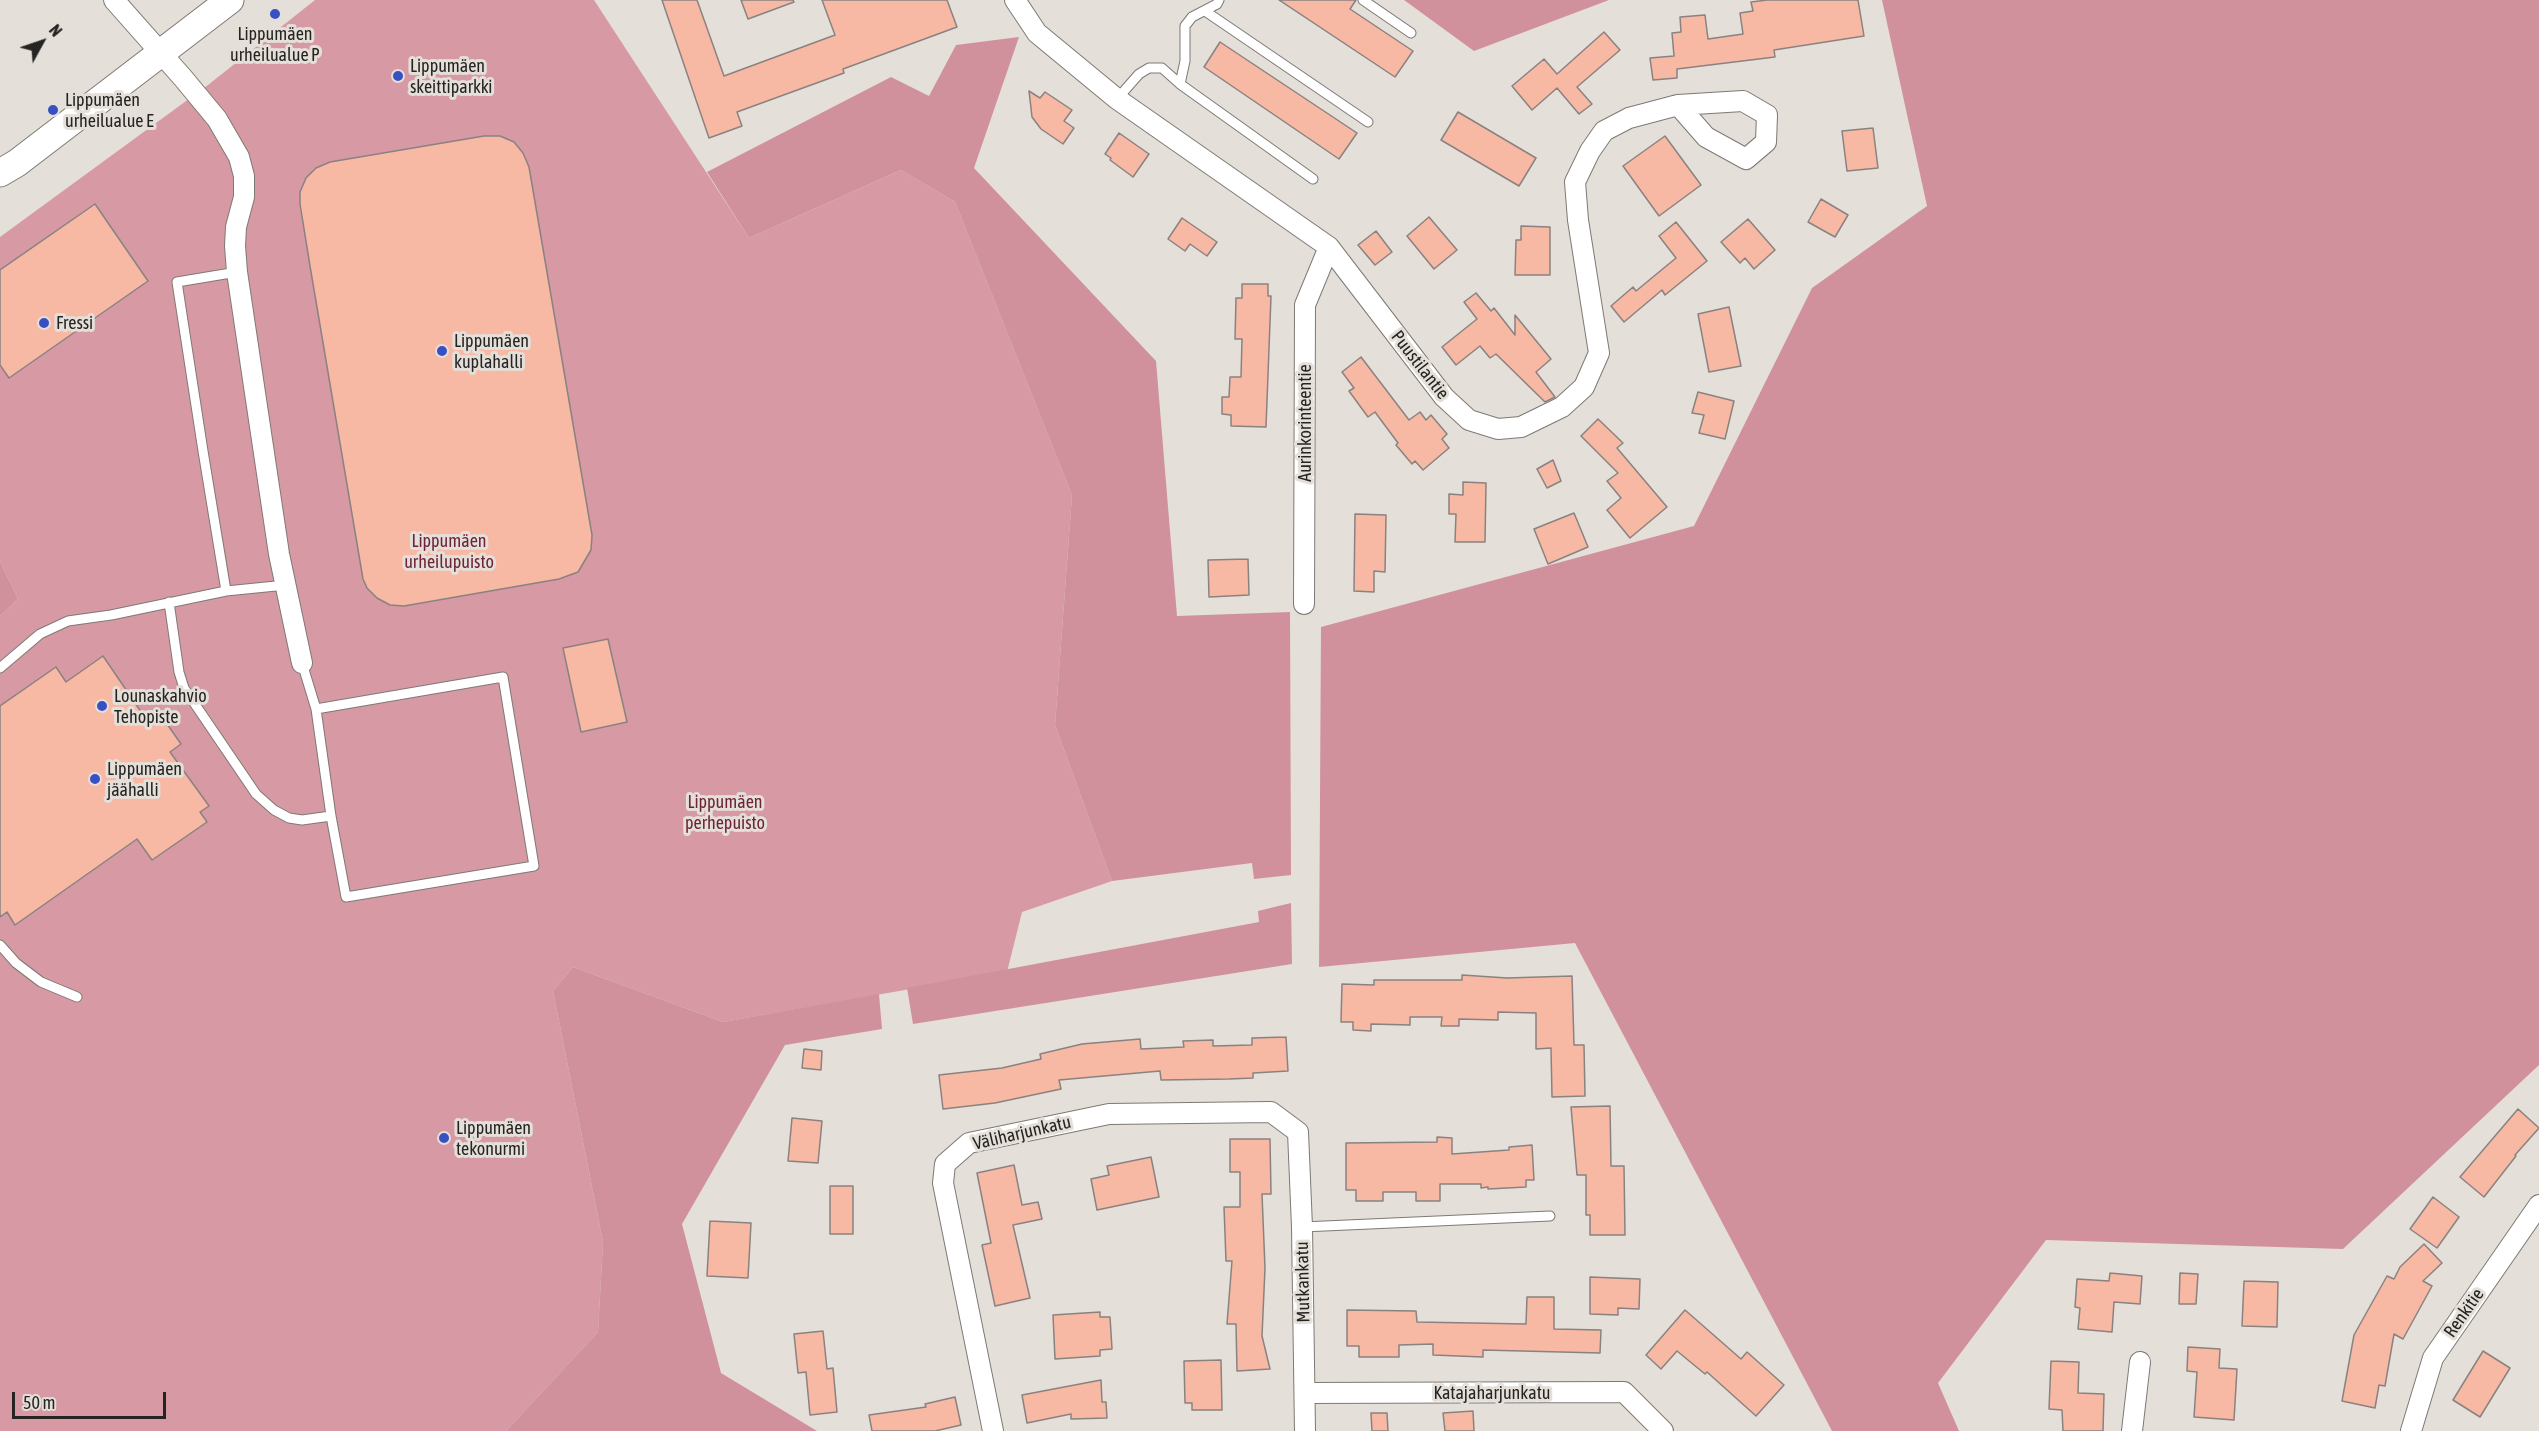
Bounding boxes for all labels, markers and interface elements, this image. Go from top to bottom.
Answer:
marker: Lippumäen urheilualue P [268,7,282,21]
north arrow [12,12,72,72]
text: N [46,21,66,40]
place label: Lippumäen urheilualue P [230,23,320,66]
place label: Lippumäen skeittiparkki [410,55,492,98]
marker: Lippumäen skeittiparkki [391,69,405,83]
place label: Lippumäen urheilualue E [65,89,154,132]
marker: Lippumäen urheilualue E [46,103,60,117]
place label: Fressi [56,312,93,334]
marker: Fressi [37,316,51,330]
street label: Puustilantie [1386,326,1454,404]
place label: Lippumäen kuplahalli [454,330,529,372]
marker: Lippumäen kuplahalli [435,344,449,358]
street label: Aurinkorinteentie [1294,364,1316,482]
park label: Lippumäen urheilupuisto [404,530,494,572]
place label: Lounaskahvio Tehopiste [114,685,207,728]
marker: Lounaskahvio Tehopiste [95,699,109,713]
place label: Lippumäen jäähalli [107,758,182,800]
marker: Lippumäen jäähalli [88,772,102,786]
park label: Lippumäen perhepuisto [685,791,765,834]
street label: Väliharjunkatu [971,1111,1073,1155]
place label: Lippumäen tekonurmi [456,1117,531,1160]
marker: Lippumäen tekonurmi [437,1131,451,1145]
street label: Mutkankatu [1291,1241,1315,1323]
street label: Renkitie [2439,1284,2489,1342]
scale bar [15,1380,170,1418]
street label: Katajaharjunkatu [1433,1382,1551,1404]
text: 50 m [23,1392,55,1413]

